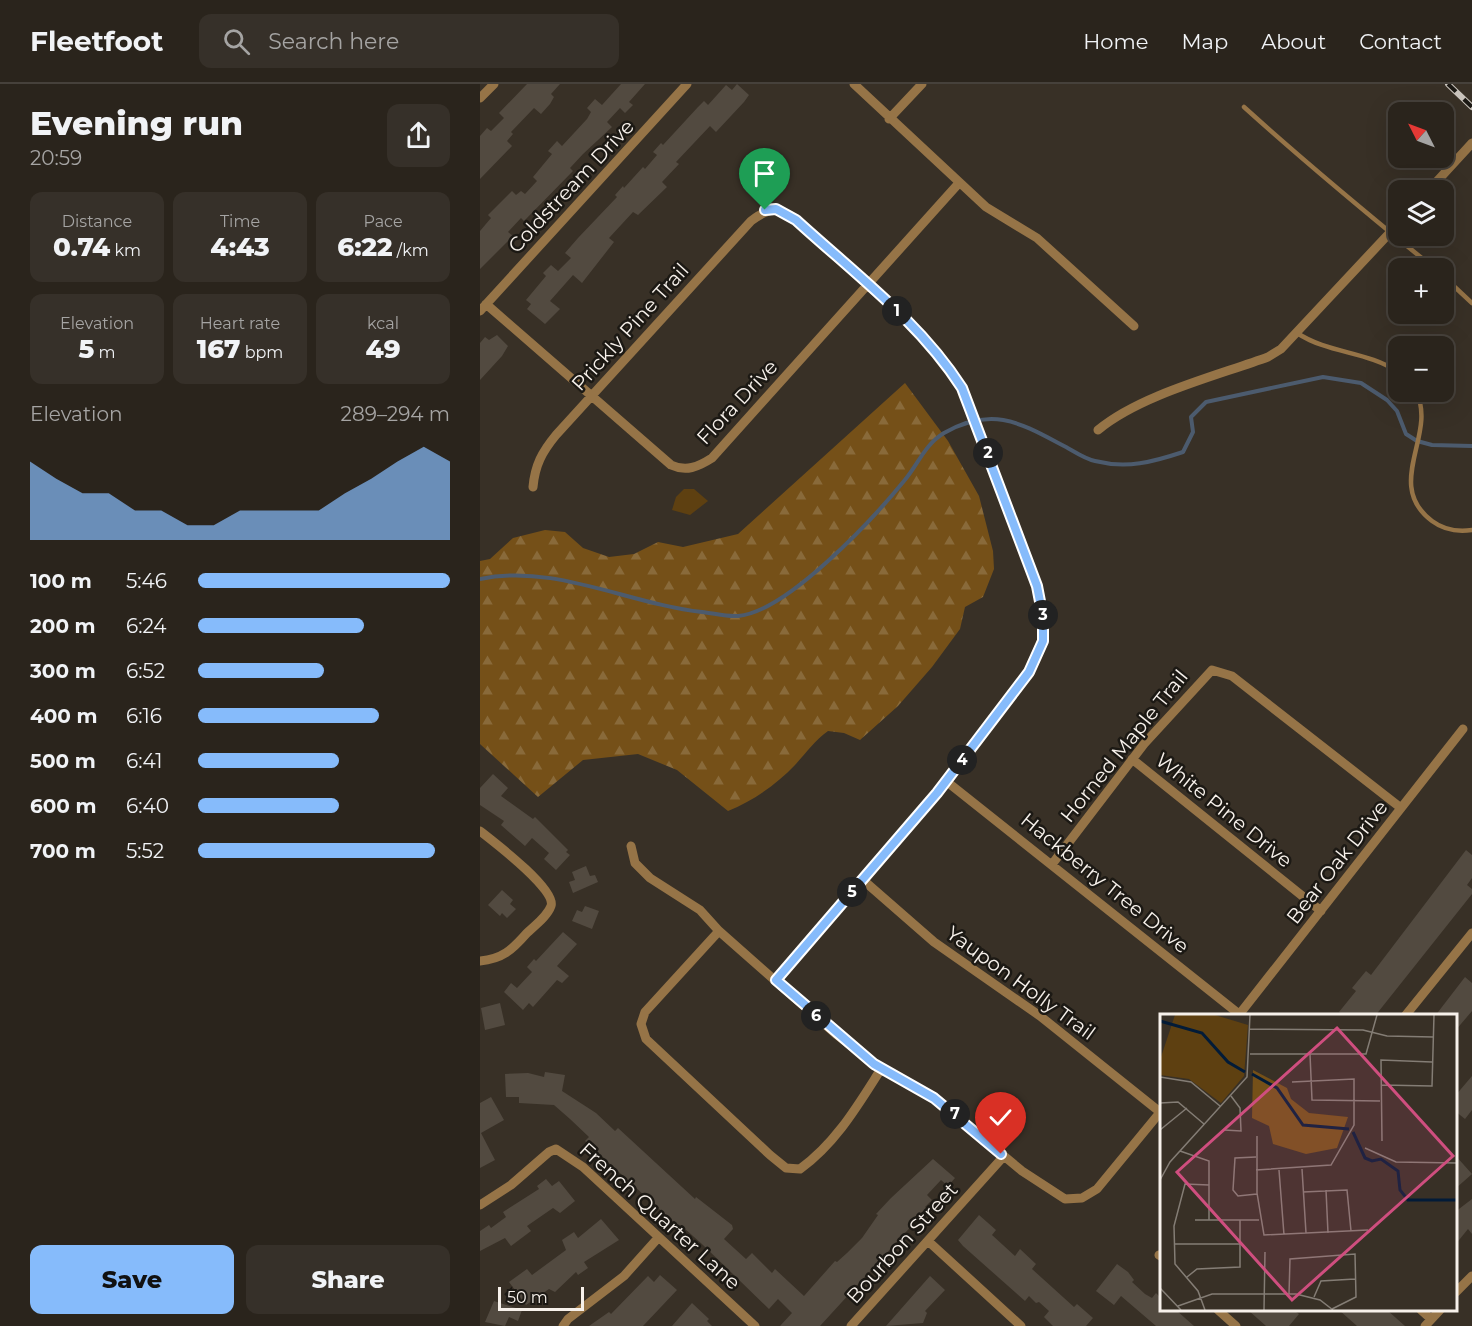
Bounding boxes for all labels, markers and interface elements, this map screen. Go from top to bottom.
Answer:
search box [199,14,619,68]
text: Fleetfoot [30,24,163,58]
icon: search [220,25,253,58]
text: Search here [268,28,399,55]
text: Home [1083,29,1148,54]
text: Map [1181,29,1228,54]
text: About [1261,29,1326,54]
text: Contact [1359,29,1442,54]
north arrow [1388,102,1454,168]
map controls [1388,102,1454,402]
text: Evening run [30,103,243,143]
button: share [387,104,450,167]
street label: Coldstream Drive [503,114,639,258]
text: 20:59 [30,146,82,170]
pin [739,148,790,210]
icon: arrive [748,157,781,190]
button: layers [1388,180,1454,246]
text: Distance [62,212,132,231]
text: Time [220,212,260,231]
text: Pace [363,212,403,231]
text: 0.74 [53,231,110,263]
text: 4:43 [210,231,270,263]
text: 6:22 [337,231,393,263]
text: km [110,241,141,260]
text: /km [393,241,429,260]
street label: Prickly Pine Trail [566,258,694,396]
button: + [1388,258,1454,324]
pin: 1 [882,296,912,326]
text: 1 [894,301,900,320]
text: Elevation [60,314,134,333]
text: Heart rate [200,314,280,333]
text: kcal [367,314,399,333]
text: 5 [79,333,94,365]
text: 167 [197,333,240,365]
text: 49 [365,333,401,365]
button: − [1388,336,1454,402]
text: m [94,343,115,362]
text: bpm [240,343,283,362]
street label: Flora Drive [692,355,782,449]
text: Elevation [30,402,122,426]
text: 289–294 m [341,402,450,426]
pin: 2 [973,438,1003,468]
text: 2 [983,443,993,462]
text: 100 m [30,569,92,593]
text: 5:46 [126,569,167,593]
pin: 3 [1028,600,1058,630]
text: 3 [1038,605,1048,624]
text: 200 m [30,614,96,638]
text: 6:24 [126,614,167,638]
text: 300 m [30,659,96,683]
text: 6:52 [126,659,165,683]
street label: Horned Maple Trail [1055,665,1193,827]
text: 400 m [30,704,98,728]
text: 6:16 [126,704,162,728]
pin: 4 [947,745,977,775]
street label: White Pine Drive [1151,748,1297,872]
text: 500 m [30,749,96,773]
text: 6:41 [126,749,162,773]
text: 4 [956,750,968,769]
text: 600 m [30,794,97,818]
text: 6:40 [126,794,169,818]
street label: Bear Oak Drive [1281,795,1393,929]
street label: Hackberry Tree Drive [1016,808,1194,958]
text: 700 m [30,839,96,863]
text: 5:52 [126,839,164,863]
pin: 5 [837,877,867,907]
text: 5 [847,882,857,901]
street label: Yaupon Holly Trail [942,921,1100,1045]
pin: 6 [801,1001,831,1031]
text: 6 [811,1006,821,1025]
inset map [1160,1014,1457,1311]
pin [975,1092,1026,1154]
pin: 7 [940,1099,970,1129]
icon: check [984,1101,1017,1134]
text: 7 [950,1104,960,1123]
street label: French Quarter Lane [575,1137,745,1295]
street label: Bourbon Street [841,1178,963,1308]
button: Save [30,1245,234,1314]
button: Share [246,1245,450,1314]
scale bar [498,1284,584,1312]
text: 50 m [507,1288,548,1307]

